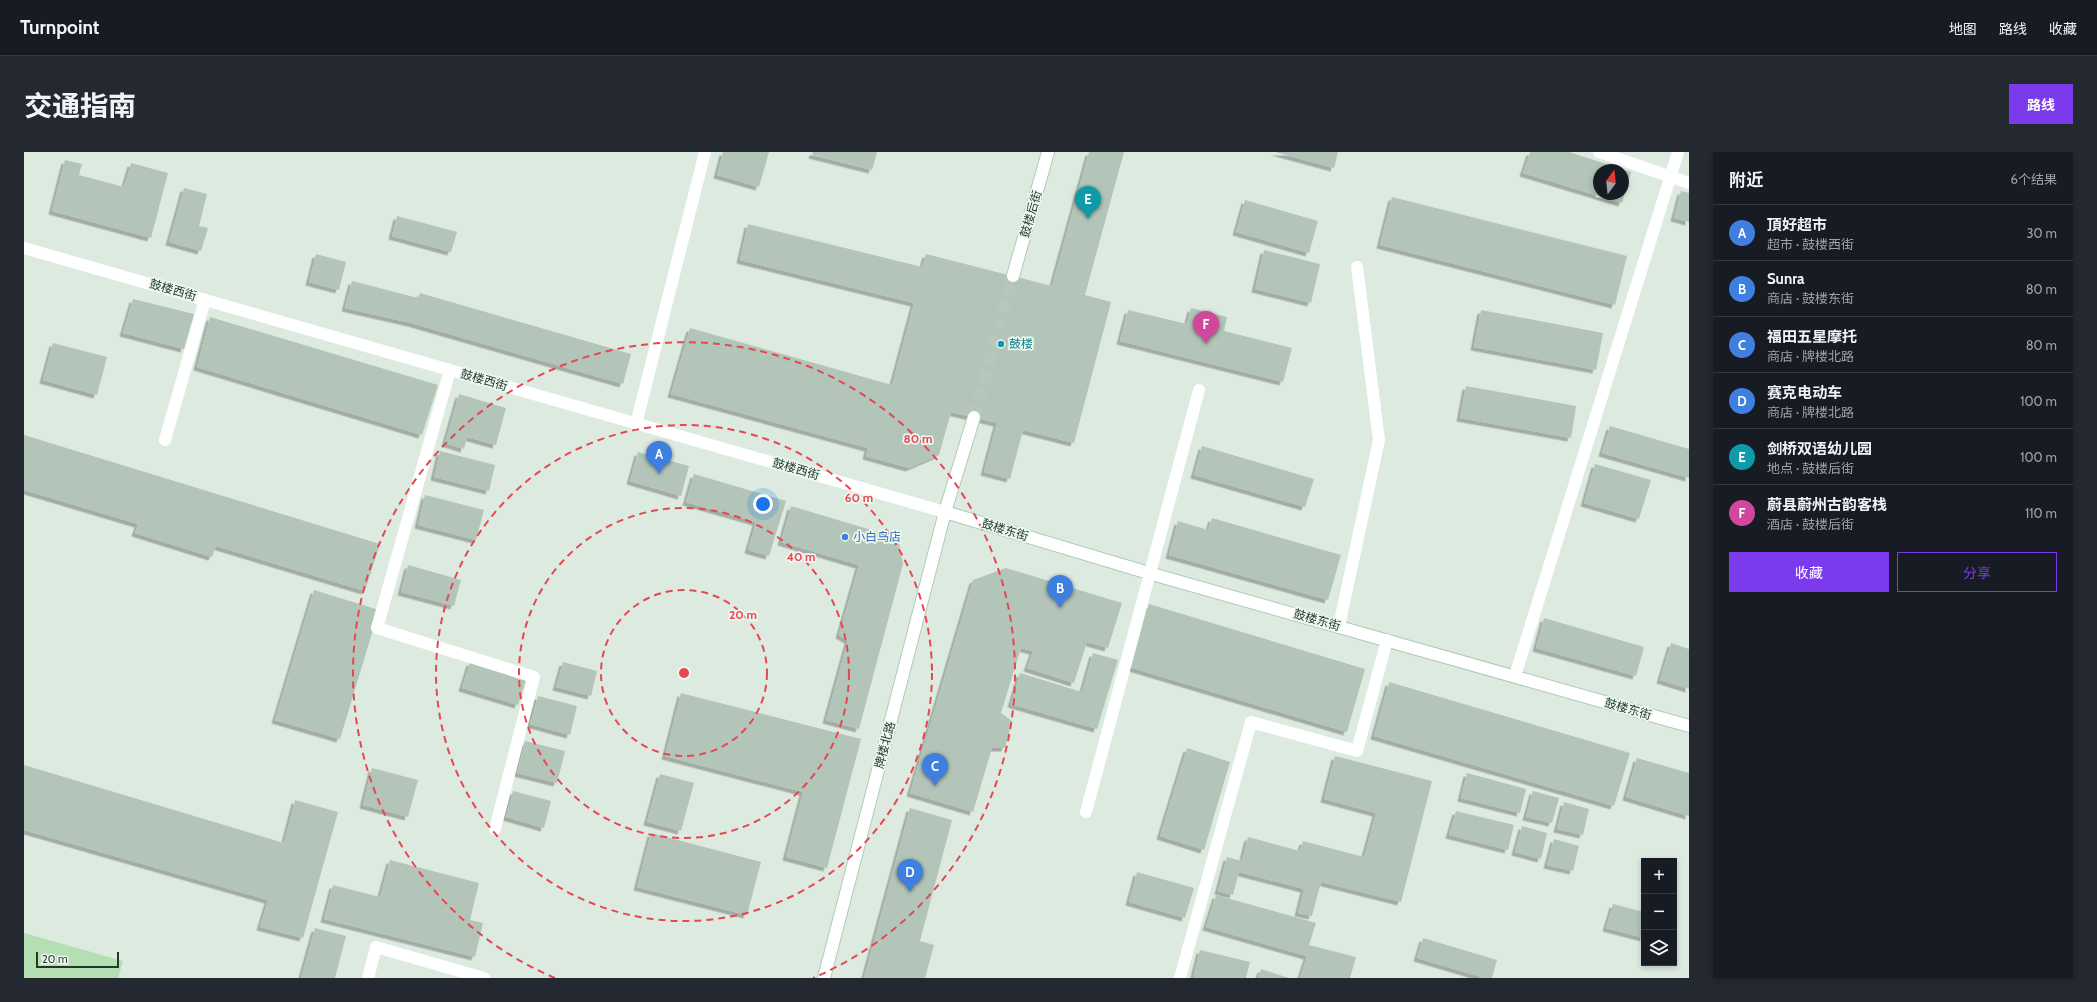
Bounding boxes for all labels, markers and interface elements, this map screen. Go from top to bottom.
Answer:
text: Turnpoint [20,16,99,39]
text: 地图 [1949,20,1977,38]
text: 路线 [1999,20,2027,38]
text: 收藏 [2049,20,2077,38]
button: 路线 [2009,84,2073,124]
text: 交通指南 [24,89,136,123]
north arrow [1593,164,1629,200]
text: 附近 [1729,170,1763,190]
text: 6个结果 [2011,171,2057,187]
pin: E [1075,186,1101,219]
street label: 鼓楼后街 [1017,189,1044,239]
text: 頂好超市 [1767,216,1827,234]
text: A [1738,225,1746,241]
text: 30 m [2027,225,2057,241]
text: 超市 · 鼓楼西街 [1767,236,1854,252]
text: Sunra [1767,270,1805,288]
street label: 鼓楼西街 [148,276,198,303]
text: B [1738,281,1746,297]
text: 80 m [2026,281,2057,297]
text: 商店 · 鼓楼东街 [1767,290,1854,306]
pin: F [1193,311,1219,344]
text: 福田五星摩托 [1767,328,1857,346]
place label: 鼓楼 [1009,336,1033,351]
text: C [1738,337,1746,353]
text: 80 m [2026,337,2057,353]
marker: 鼓楼 [996,339,1006,349]
text: 商店 · 牌楼北路 [1767,348,1854,364]
street label: 鼓楼西街 [459,366,509,393]
text: 赛克电动车 [1767,384,1842,402]
text: D [1737,393,1747,409]
text: 100 m [2020,393,2057,409]
text: 商店 · 牌楼北路 [1767,404,1854,420]
text: 80 m [904,431,932,446]
text: 剑桥双语幼儿园 [1767,440,1872,458]
pin: A [646,441,672,474]
text: E [1738,449,1746,465]
text: 100 m [2020,449,2057,465]
street label: 鼓楼西街 [771,455,821,482]
text: 地点 · 鼓楼后街 [1767,460,1854,476]
text: 60 m [845,490,873,505]
your location [753,494,773,514]
text: 蔚县蔚州古韵客栈 [1767,496,1887,514]
text: F [1739,505,1745,521]
text: 110 m [2025,505,2057,521]
street label: 鼓楼东街 [980,515,1030,544]
text: 酒店 · 鼓楼后街 [1767,516,1854,532]
place label: 小白鸟店 [853,529,901,544]
marker: 小白鸟店 [840,532,850,542]
text: 40 m [786,549,816,564]
button: 收藏 [1729,552,1889,592]
button: 分享 [1897,552,2057,592]
pin: B [1047,575,1073,608]
street label: 鼓楼东街 [1292,606,1342,633]
text: 20 m [729,607,757,622]
centre of rings [677,666,691,680]
street label: 鼓楼东街 [1603,695,1653,722]
street label: 牌楼北路 [871,720,898,770]
pin: C [922,753,948,786]
map controls [1641,858,1677,966]
button: + [1641,858,1677,894]
pin: D [897,859,923,892]
button: − [1641,894,1677,930]
button: layers [1641,930,1677,966]
scale bar [36,950,119,969]
text: 20 m [42,952,68,966]

